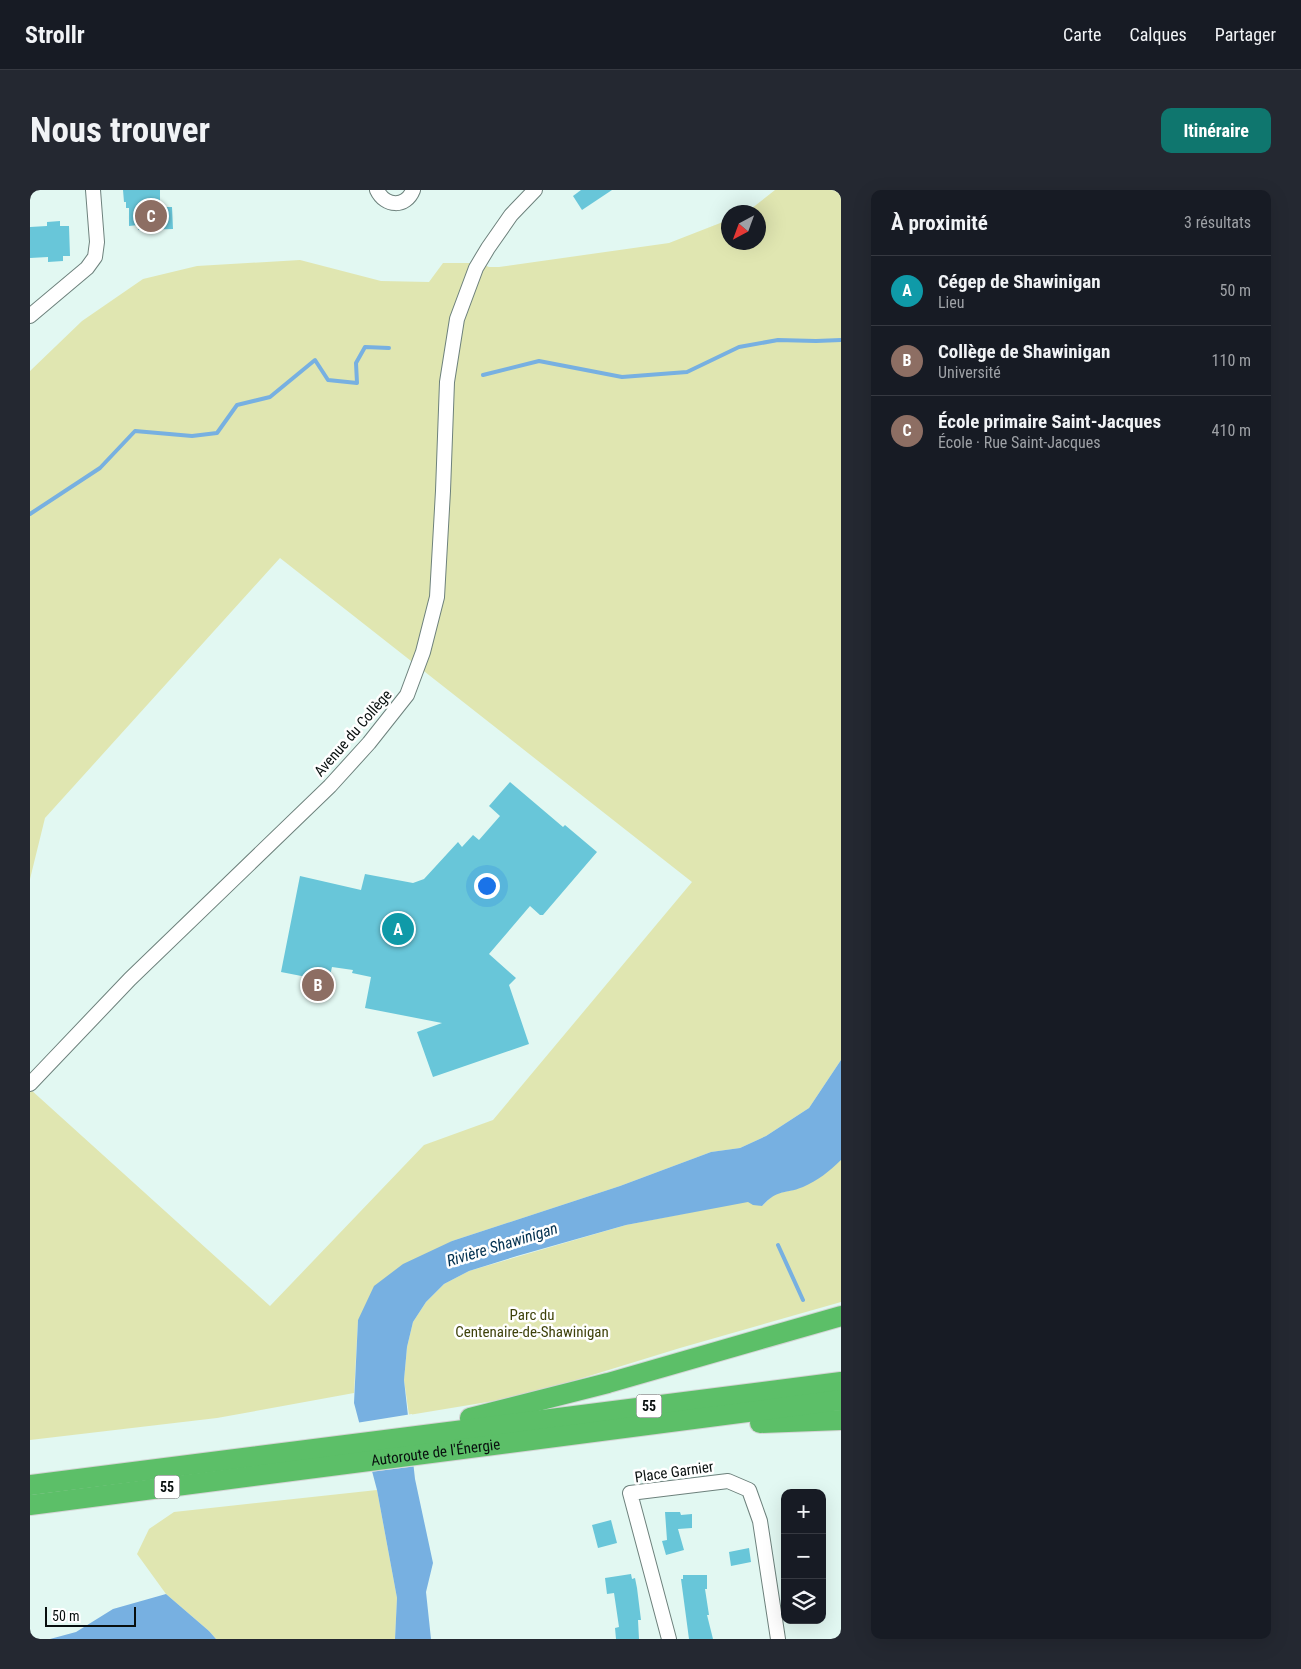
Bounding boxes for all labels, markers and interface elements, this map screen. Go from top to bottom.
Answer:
text: Strollr [25,21,85,49]
text: Carte [1063,24,1102,45]
text: Calques [1130,24,1187,45]
text: Partager [1215,24,1276,45]
button: Itinéraire [1161,108,1271,153]
text: Nous trouver [30,110,210,151]
pin: C [135,197,167,235]
north arrow [721,205,766,250]
text: À proximité [891,211,988,235]
text: 3 résultats [1184,213,1251,232]
text: Cégep de Shawinigan [938,270,1101,293]
text: A [902,281,912,300]
text: 50 m [1219,281,1251,300]
text: Lieu [938,293,965,312]
text: Collège de Shawinigan [938,340,1110,363]
text: B [903,351,911,370]
text: 110 m [1212,351,1251,370]
text: Université [938,363,1001,382]
text: École primaire Saint-Jacques [938,410,1161,433]
text: C [902,421,912,440]
text: 410 m [1212,421,1251,440]
text: École · Rue Saint-Jacques [938,433,1100,452]
street label: Avenue du Collège [310,686,396,780]
your location [474,873,500,899]
pin: A [382,910,414,948]
pin: B [302,966,334,1004]
water label: Rivière Shawinigan [444,1219,560,1270]
park label: Parc du Centenaire-de-Shawinigan [455,1306,609,1341]
road number: 55 [636,1394,662,1418]
street label: Autoroute de l'Énergie [370,1435,501,1470]
street label: Place Garnier [633,1458,715,1486]
road number: 55 [154,1475,180,1498]
map controls [781,1489,826,1624]
button: + [781,1489,826,1534]
button: − [781,1534,826,1579]
button: layers [781,1579,826,1624]
scale bar [45,1604,136,1627]
text: 50 m [52,1608,80,1624]

